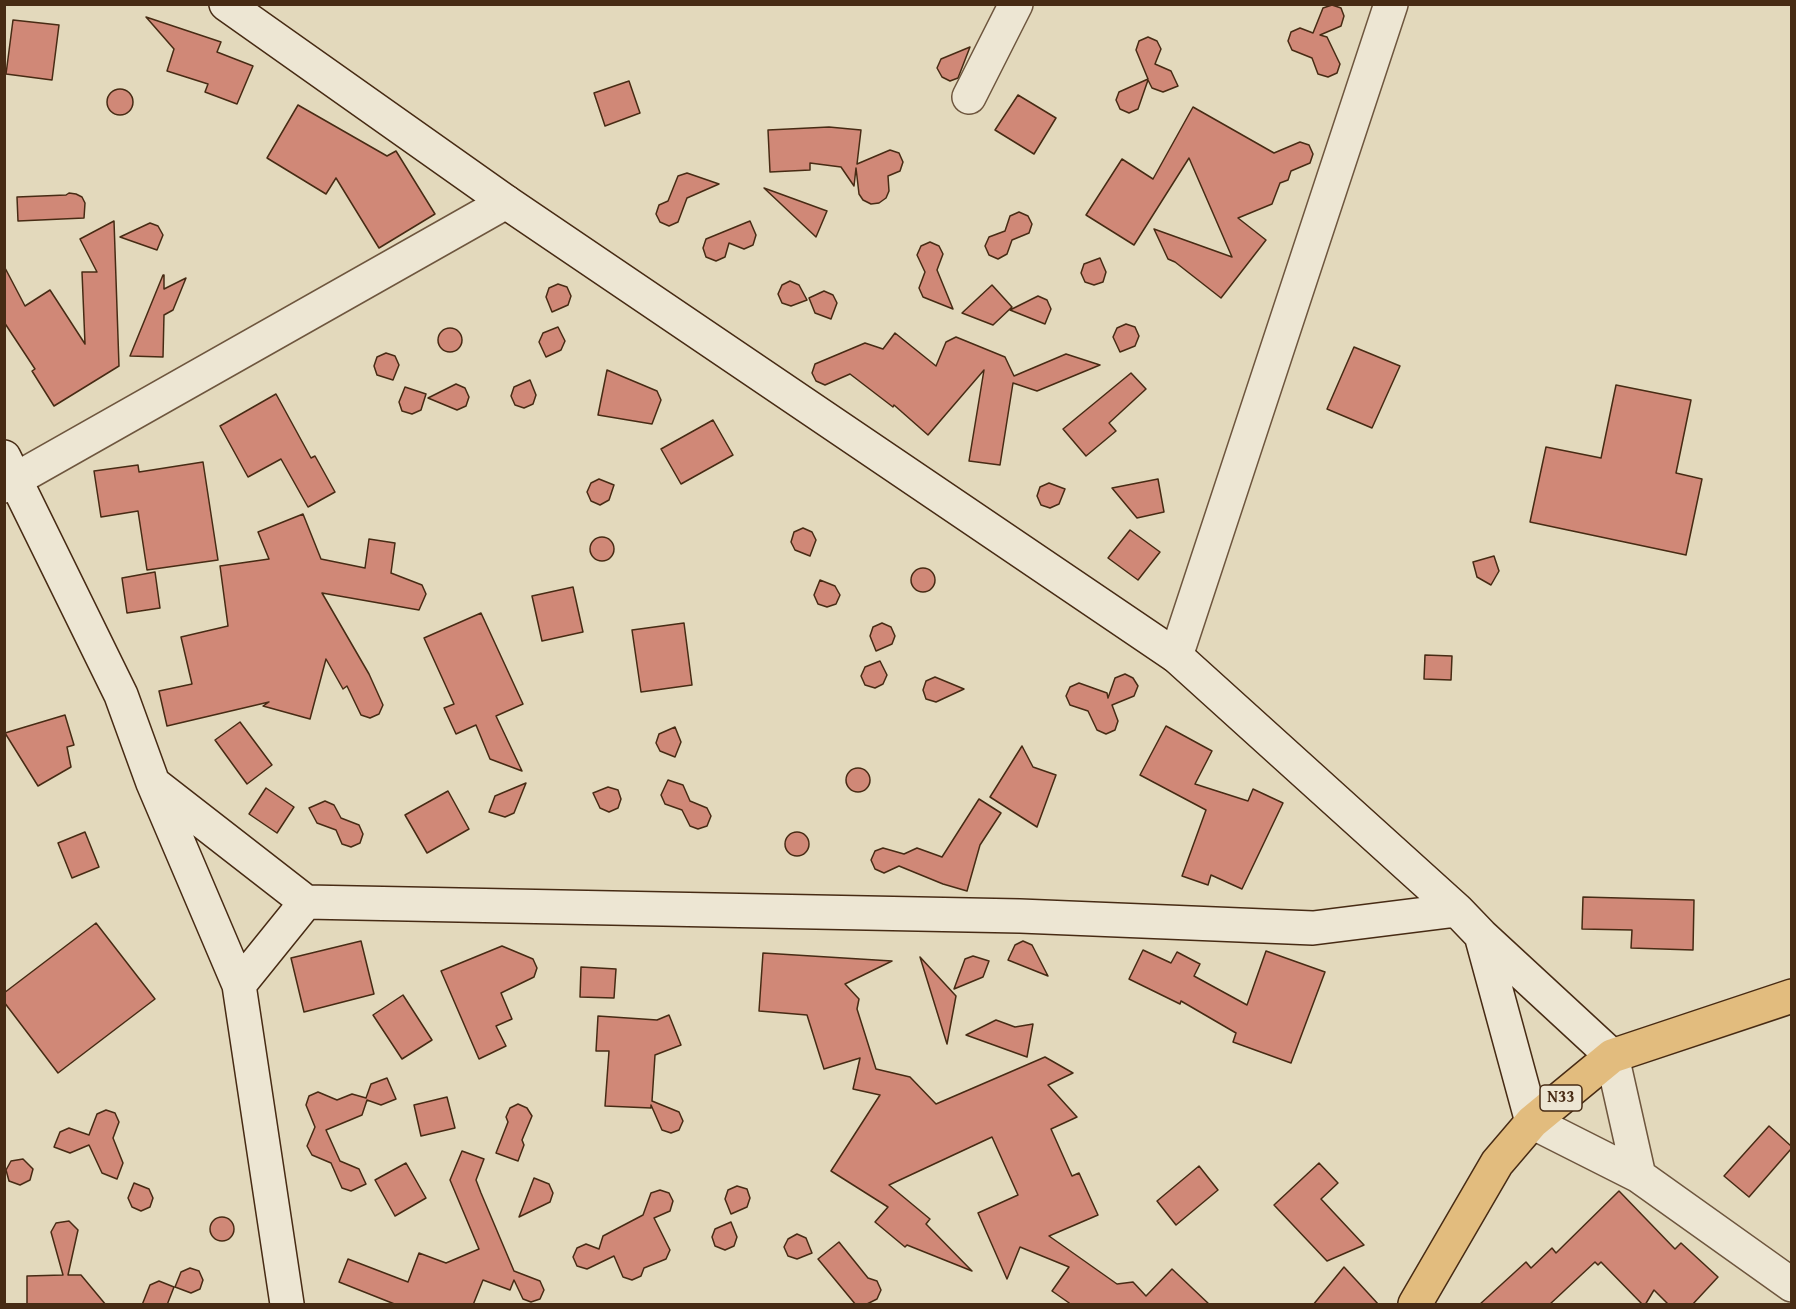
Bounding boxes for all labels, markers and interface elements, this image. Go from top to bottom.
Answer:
road number: N33 [1540,1085,1582,1111]

